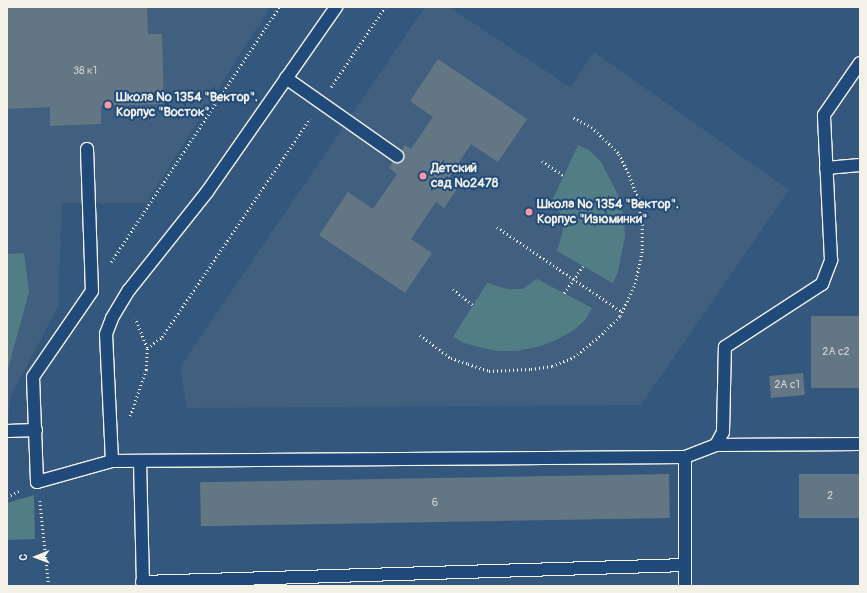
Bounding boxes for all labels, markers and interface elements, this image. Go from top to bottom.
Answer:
house number: 38 к1 [73,64,97,78]
place label: Школа № 1354 "Вектор". Корпус "Восток" [116,90,258,121]
marker: Школа № 1354 "Вектор". Корпус "Восток" [103,100,113,110]
place label: Детский сад №2478 [431,161,498,192]
marker: Детский сад №2478 [418,171,428,181]
place label: Школа № 1354 "Вектор". Корпус "Изюминки" [537,197,679,228]
marker: Школа № 1354 "Вектор". Корпус "Изюминки" [524,207,534,217]
house number: 2А с2 [822,345,850,359]
house number: 2А с1 [774,378,800,392]
house number: 2 [827,489,833,503]
house number: 6 [432,496,438,510]
north arrow [16,537,56,577]
text: С [17,554,30,561]

